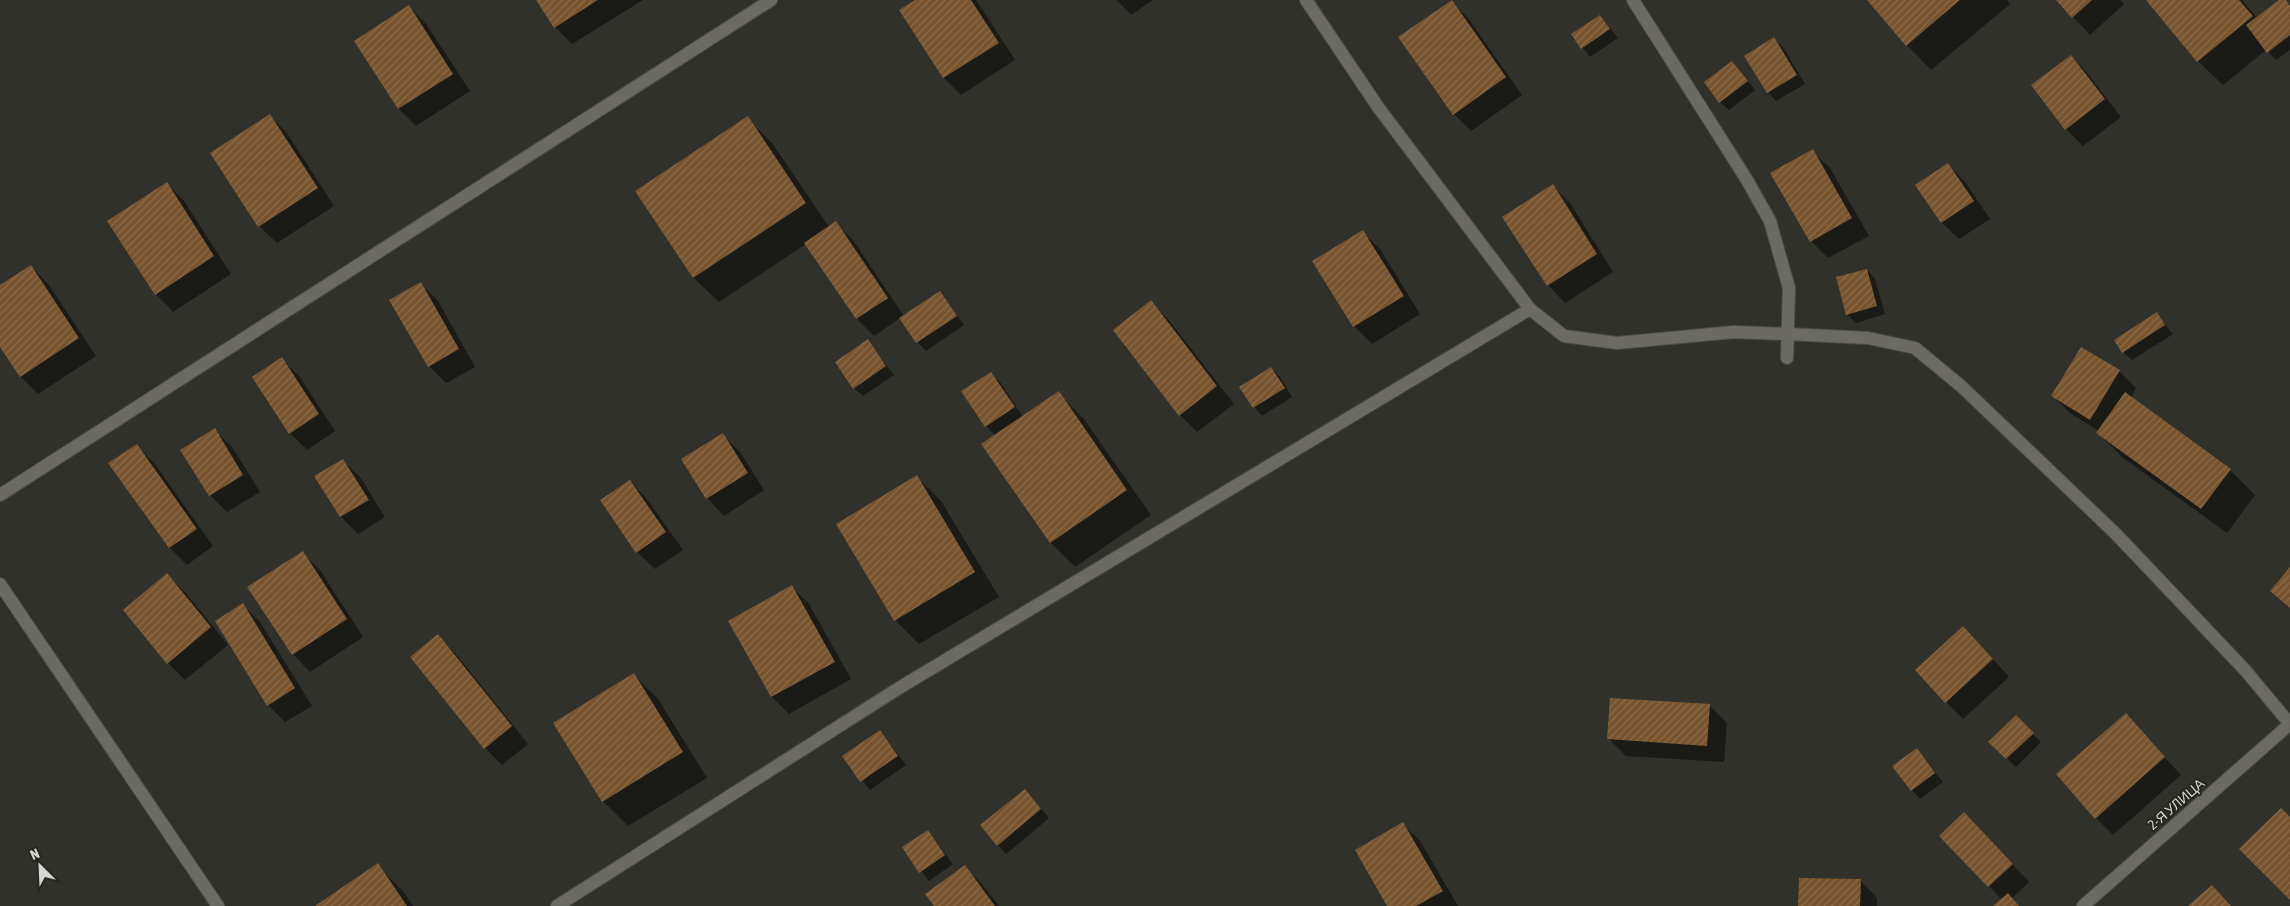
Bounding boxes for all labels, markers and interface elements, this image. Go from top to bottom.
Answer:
street label: 2-Я УЛИЦА [2145,775,2208,833]
north arrow [15,841,65,891]
text: N [28,845,42,863]

